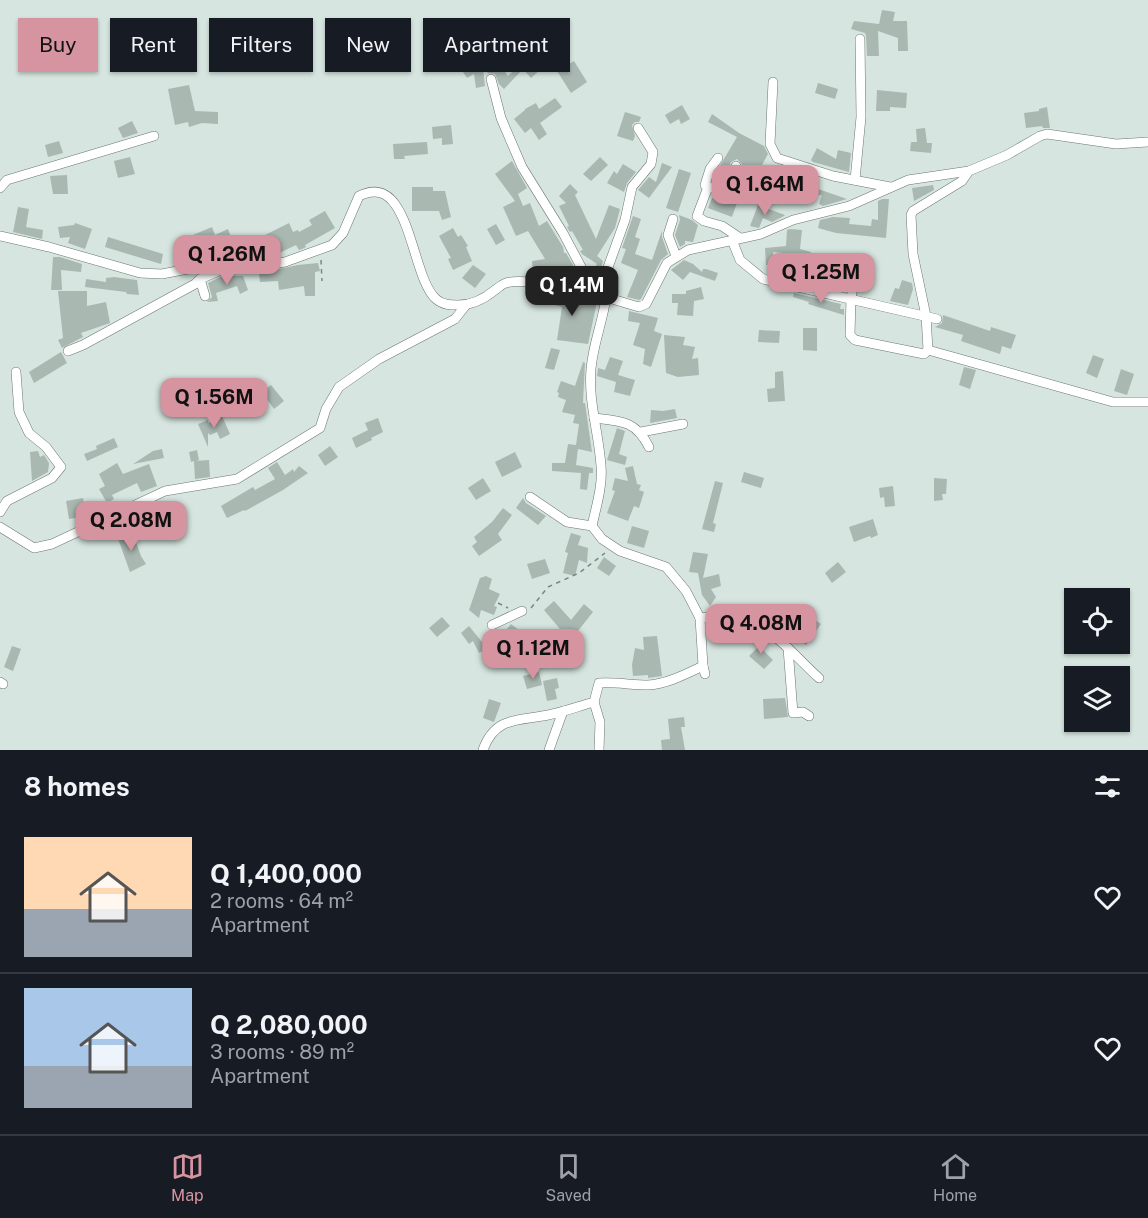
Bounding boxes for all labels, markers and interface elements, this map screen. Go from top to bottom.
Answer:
chip: Buy [18,18,98,72]
chip: Rent [110,18,197,72]
chip: Filters [209,18,313,72]
chip: New [325,18,411,72]
chip: Apartment [423,18,570,72]
pin: Q 1.64M [710,165,820,216]
text: Q 1.64M [726,172,804,196]
pin: Q 1.26M [172,235,282,286]
text: Q 1.26M [188,242,266,266]
pin: Q 1.25M [766,253,876,304]
text: Q 1.25M [782,260,860,284]
pin: Q 1.4M [523,266,621,317]
text: Q 1.4M [539,273,605,297]
pin: Q 1.56M [159,378,269,429]
text: Q 1.56M [175,385,253,409]
pin: Q 2.08M [76,501,186,552]
text: Q 2.08M [90,508,172,532]
map controls [1064,588,1130,732]
button: locate [1064,588,1130,654]
pin: Q 4.08M [706,604,816,655]
text: Q 4.08M [719,611,803,635]
pin: Q 1.12M [478,629,588,680]
text: Q 1.12M [496,636,570,660]
button: layers [1064,666,1130,732]
icon: filters [1091,770,1124,803]
text: 8 homes [24,771,130,802]
text: Q 1,400,000 [210,858,362,889]
icon: home [72,861,144,933]
icon: heart [1091,881,1124,914]
text: 2 rooms · 64 m² [210,889,353,913]
text: Apartment [210,913,310,937]
text: Q 2,080,000 [210,1009,368,1040]
icon: home [72,1012,144,1084]
icon: heart [1091,1032,1124,1065]
text: 3 rooms · 89 m² [210,1040,354,1064]
text: Apartment [210,1064,310,1088]
tab: Map [171,1150,204,1205]
tab: Saved [546,1150,591,1205]
tab: Home [933,1150,977,1205]

